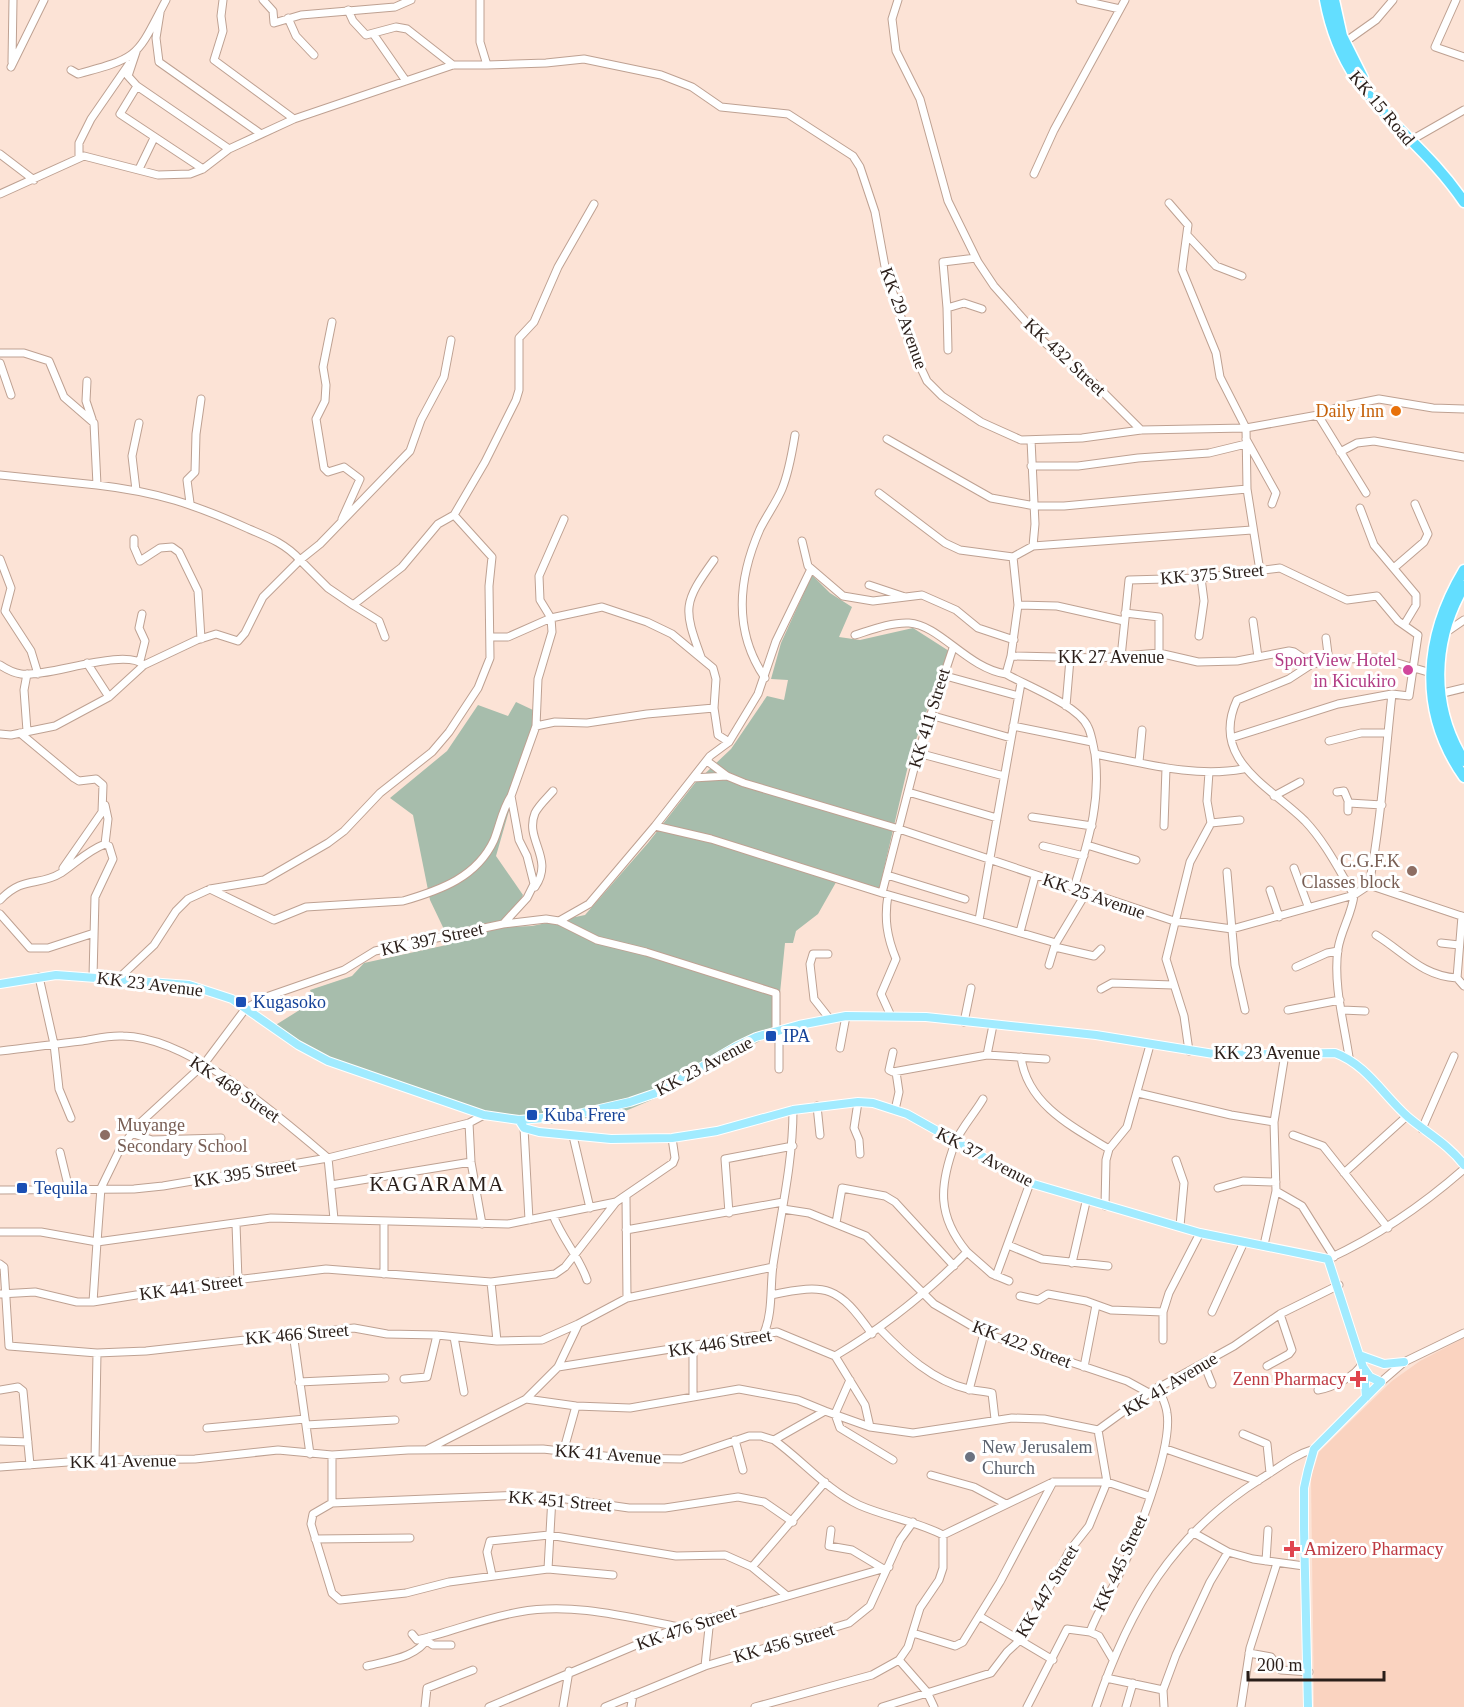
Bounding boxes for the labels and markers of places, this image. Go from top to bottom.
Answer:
place label: Daily Inn [1316,401,1384,421]
marker: Daily Inn [1389,404,1403,418]
place label: SportView Hotel in Kicukiro [1275,650,1396,691]
marker: SportView Hotel in Kicukiro [1401,663,1415,677]
place label: C.G.F.K Classes block [1302,851,1400,892]
marker: C.G.F.K Classes block [1405,864,1419,878]
place label: Kugasoko [253,992,326,1012]
marker: Kugasoko [234,995,248,1009]
place label: IPA [783,1026,810,1046]
marker: IPA [764,1029,778,1043]
place label: Kuba Frere [544,1105,625,1125]
marker: Kuba Frere [525,1108,539,1122]
place label: Muyange Secondary School [117,1115,247,1156]
marker: Muyange Secondary School [98,1128,112,1142]
place label: Tequila [34,1178,88,1198]
marker: Tequila [15,1181,29,1195]
place label: Zenn Pharmacy [1233,1369,1346,1389]
marker: Zenn Pharmacy [1351,1372,1365,1386]
place label: New Jerusalem Church [982,1437,1092,1478]
marker: New Jerusalem Church [963,1450,977,1464]
place label: Amizero Pharmacy [1304,1539,1443,1559]
marker: Amizero Pharmacy [1285,1542,1299,1556]

